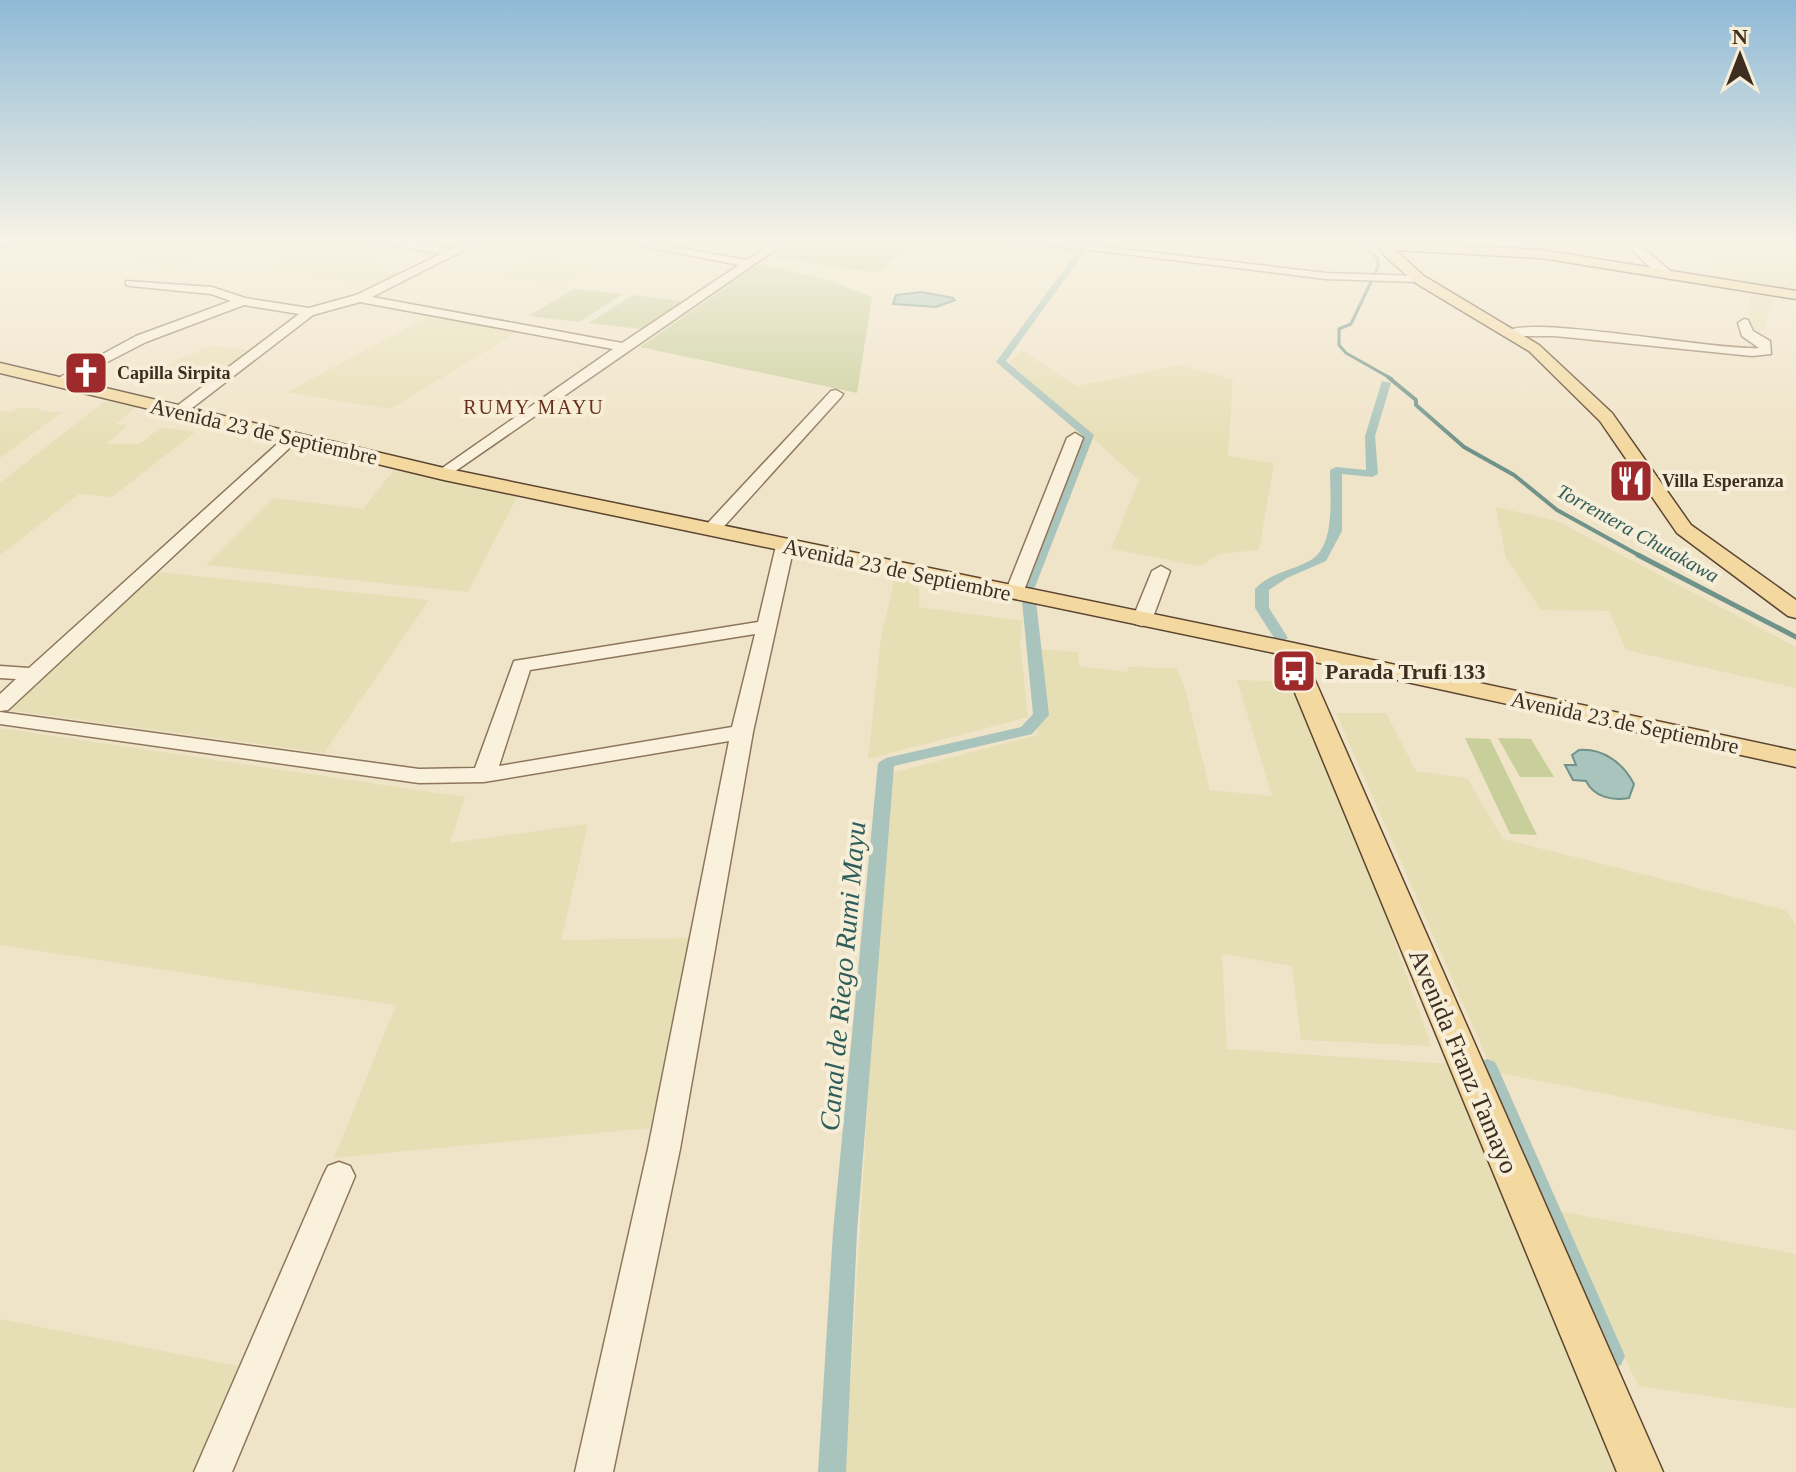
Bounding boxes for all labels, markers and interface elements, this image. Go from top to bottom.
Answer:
north arrow [1700,16,1780,96]
text: N [1732,24,1748,49]
church icon: Capilla Sirpita [62,349,110,397]
place label: Capilla Sirpita [117,363,231,383]
street label: Avenida 23 de Septiembre [148,393,380,470]
district label: RUMY MAYU [463,396,605,418]
restaurant icon: Villa Esperanza [1607,457,1655,505]
place label: Villa Esperanza [1662,471,1784,491]
water label: Torrentera Chutakawa [1553,479,1723,587]
street label: Avenida 23 de Septiembre [781,533,1013,606]
bus stop icon: Parada Trufi 133 [1270,647,1318,695]
place label: Parada Trufi 133 [1325,659,1486,684]
street label: Avenida 23 de Septiembre [1509,686,1741,759]
water label: Canal de Riego Rumi Mayu [814,820,871,1132]
street label: Avenida Franz Tamayo [1403,944,1524,1178]

